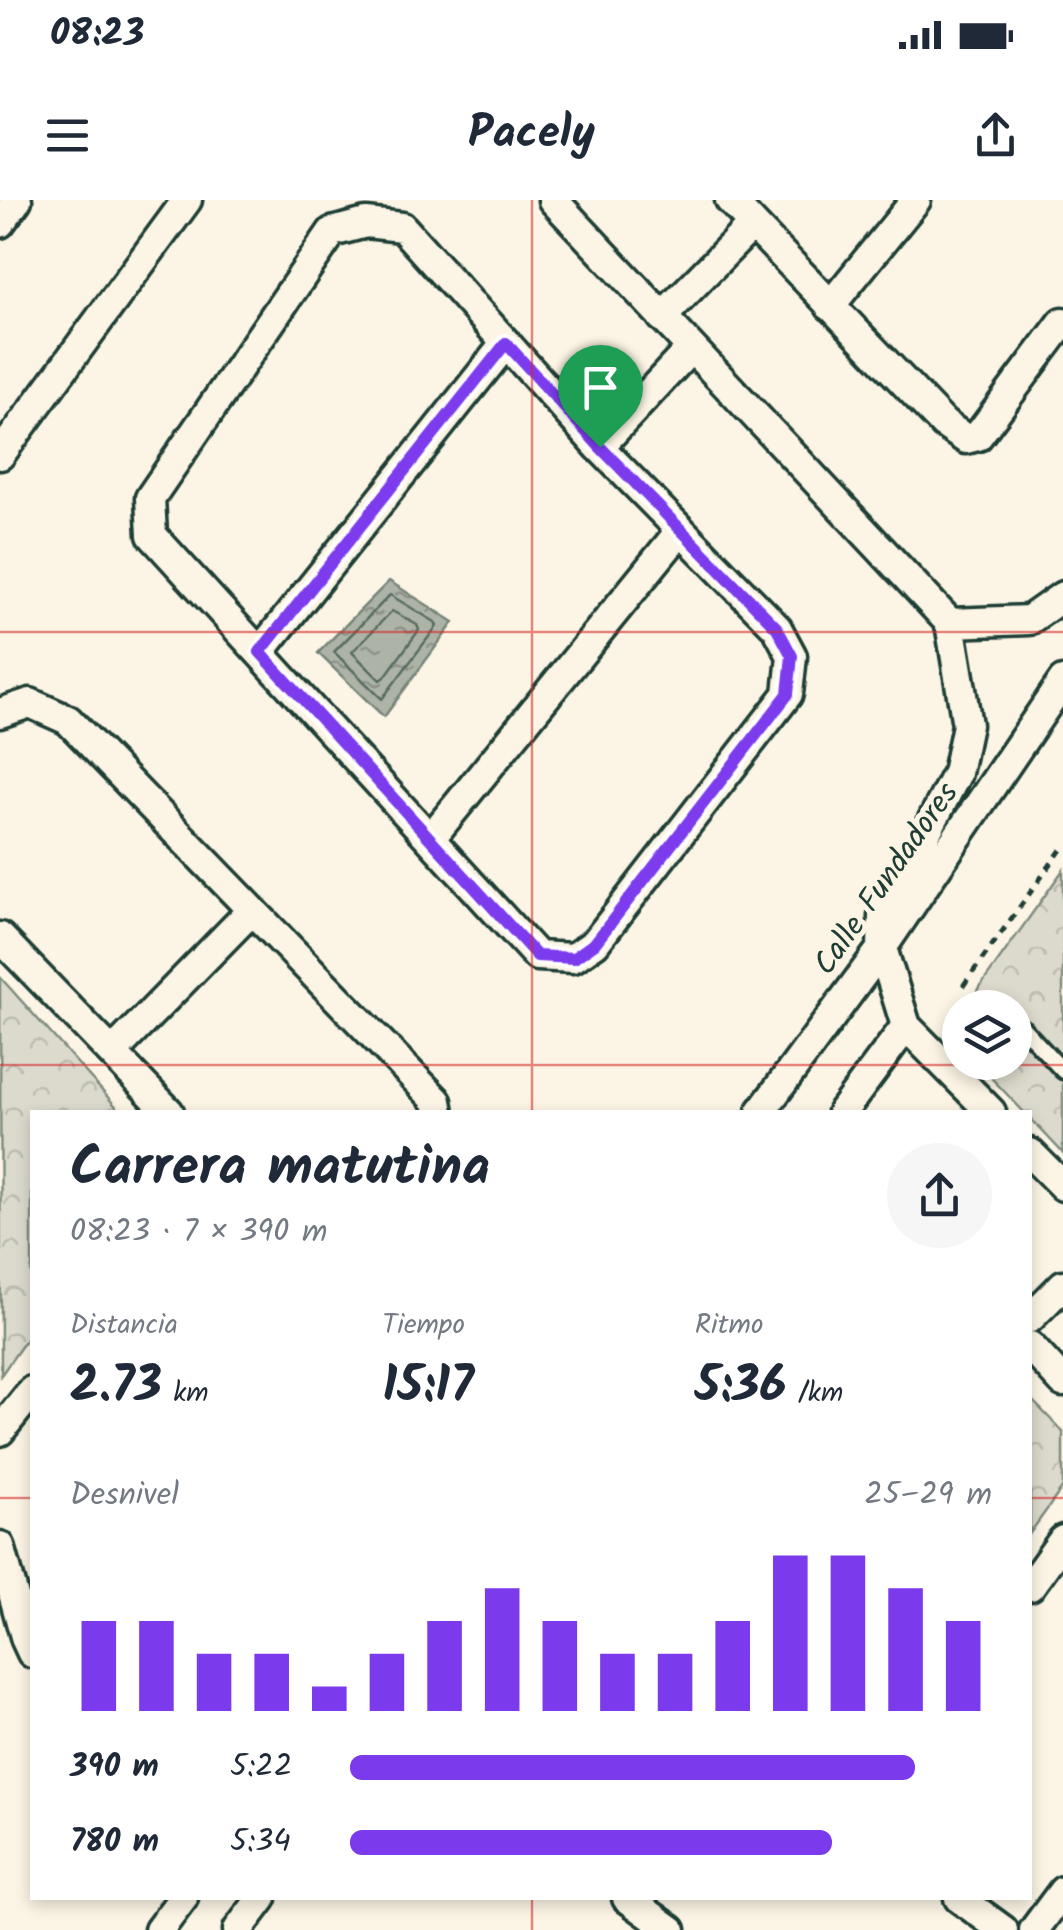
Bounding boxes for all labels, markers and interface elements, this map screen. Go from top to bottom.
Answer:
text: 08:23 [50,5,144,65]
text: Pacely [468,99,595,171]
icon: menu [40,108,95,163]
icon: share [968,108,1023,163]
pin [558,345,643,448]
icon: arrive [573,360,628,415]
street label: Calle Fundadores [801,772,973,987]
map controls [942,990,1032,1080]
button: layers [942,990,1032,1080]
text: Carrera matutina [70,1126,490,1213]
button: share [887,1143,992,1248]
text: 08:23 · 7 × 390 m [70,1207,327,1258]
text: Distancia [70,1303,178,1348]
text: Tiempo [382,1303,465,1348]
text: Ritmo [695,1303,763,1348]
text: 2.73 [70,1348,162,1428]
text: 15:17 [382,1348,474,1428]
text: 5:36 [695,1348,787,1428]
text: km [162,1371,209,1416]
text: /km [787,1371,843,1416]
text: Desnivel [70,1470,179,1521]
text: 25–29 m [864,1470,992,1521]
text: 390 m [70,1742,159,1793]
text: 5:22 [230,1742,292,1793]
text: 780 m [70,1817,159,1868]
text: 5:34 [230,1817,291,1868]

